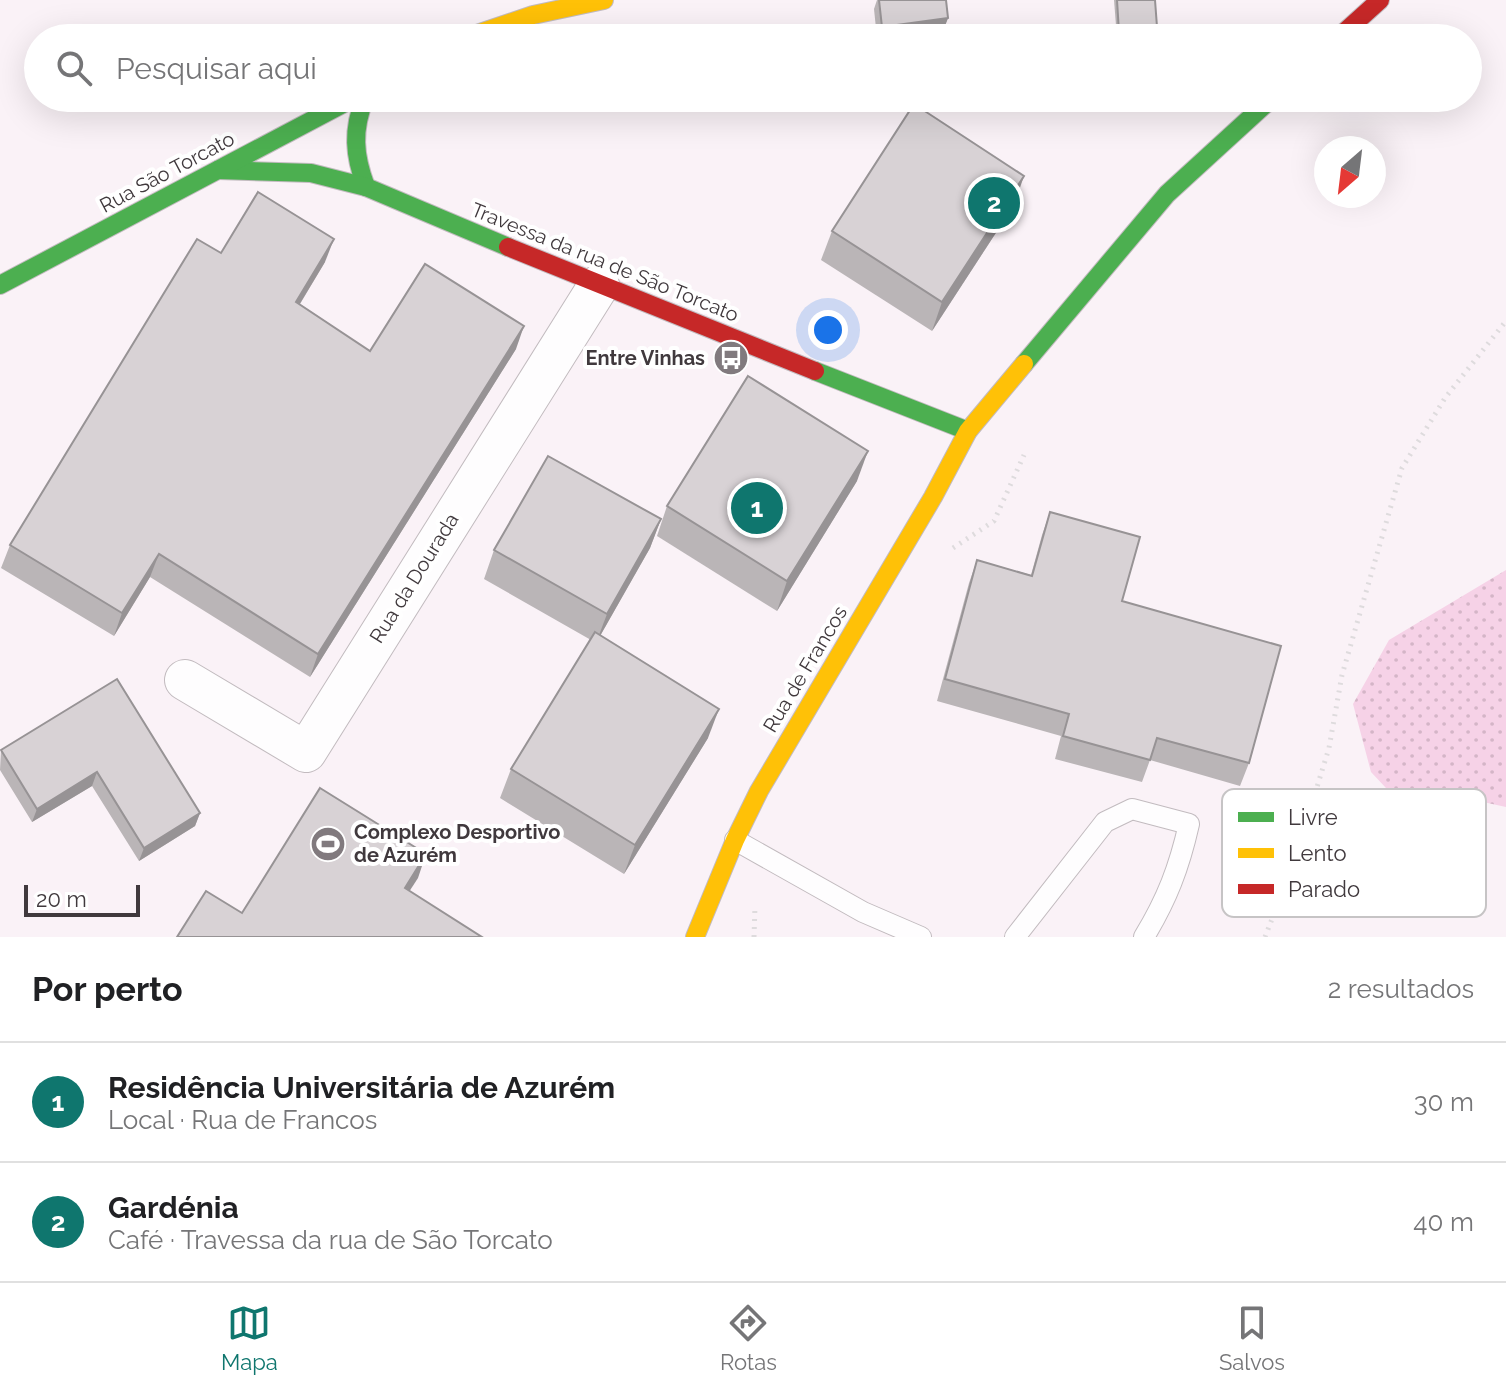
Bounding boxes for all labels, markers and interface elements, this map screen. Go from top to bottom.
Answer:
search box [24,24,1482,112]
icon: search [52,46,96,90]
text: Pesquisar aqui [116,51,317,86]
street label: Rua São Torcato [96,126,239,218]
north arrow [1314,136,1386,208]
pin: 2 [968,173,1020,233]
street label: Travessa da rua de São Torcato [468,197,742,327]
your location [808,310,848,350]
bus stop icon: Entre Vinhas [712,339,750,377]
place label: Entre Vinhas [585,346,705,370]
pin: 1 [731,478,783,538]
street label: Rua da Dourada [364,509,464,647]
street label: Rua de Francos [758,602,852,736]
legend [1222,789,1486,917]
text: Livre [1288,804,1338,830]
place label: Complexo Desportivo de Azurém [354,820,560,867]
sports icon: Complexo Desportivo de Azurém [309,825,347,863]
text: Lento [1288,840,1346,866]
text: Parado [1288,876,1360,902]
scale bar [24,881,140,917]
text: 20 m [36,886,87,912]
text: Por perto [32,969,183,1009]
text: 2 resultados [1328,974,1474,1004]
text: Residência Universitária de Azurém [108,1070,615,1105]
text: 1 [52,1087,64,1117]
text: 30 m [1414,1087,1474,1117]
text: Local · Rua de Francos [108,1105,377,1135]
text: Gardénia [108,1190,239,1225]
text: 2 [51,1207,65,1237]
text: 40 m [1413,1207,1474,1237]
text: Café · Travessa da rua de São Torcato [108,1225,553,1255]
tab: Mapa [221,1301,278,1375]
tab: Rotas [720,1301,777,1375]
tab: Salvos [1219,1301,1285,1375]

